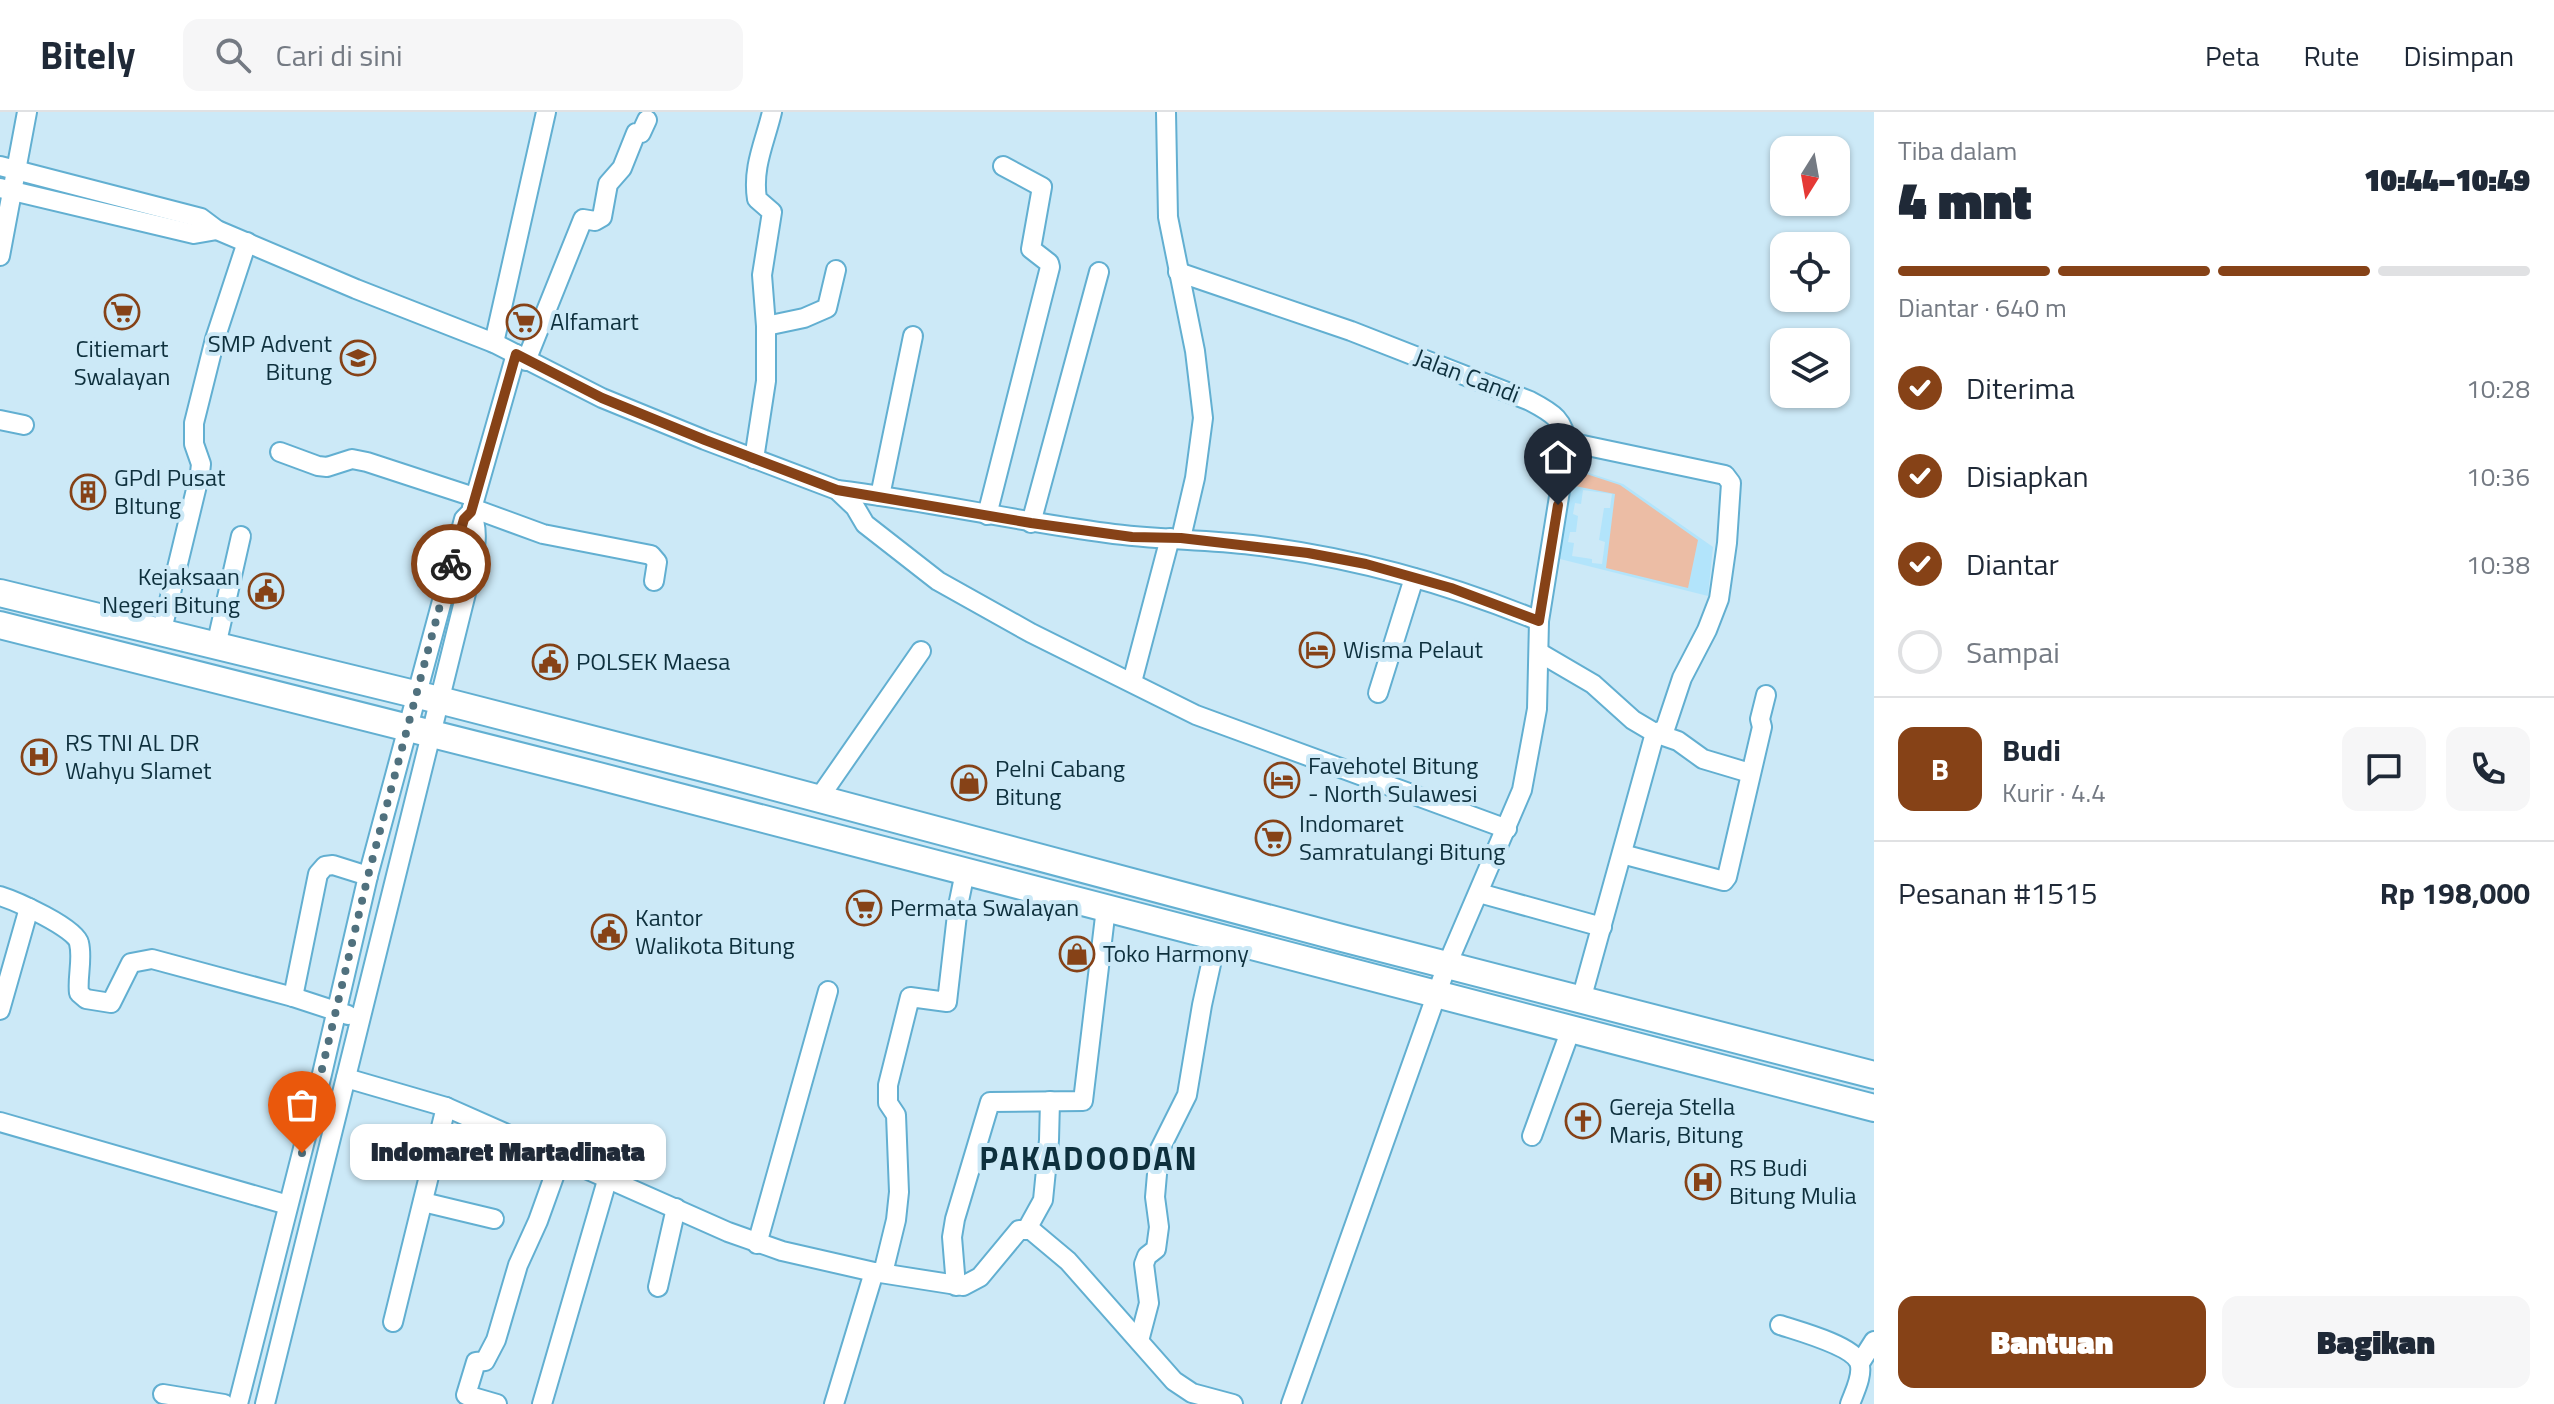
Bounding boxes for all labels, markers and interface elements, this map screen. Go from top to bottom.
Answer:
search box [183,19,743,91]
text: Bitely [40,26,135,84]
text: Cari di sini [275,32,403,78]
icon: search [211,33,255,77]
text: Peta [2205,34,2259,77]
text: Rute [2303,34,2359,77]
text: Disimpan [2403,34,2514,77]
text: Tiba dalam [1898,131,2017,170]
north arrow [1770,136,1850,216]
map controls [1770,136,1850,408]
text: 10:44–10:49 [2364,157,2530,203]
text: 4 mnt [1898,160,2032,239]
button: locate [1770,232,1850,312]
text: Diantar · 640 m [1898,288,2067,327]
supermarket icon: Citiemart Swalayan [103,293,141,331]
supermarket icon: Alfamart [505,303,543,341]
place label: Alfamart [550,303,639,339]
place label: SMP Advent Bitung [208,325,333,389]
button: layers [1770,328,1850,408]
place label: Citiemart Swalayan [74,330,170,394]
street label: Jalan Candi [1409,338,1525,412]
school or university icon: SMP Advent Bitung [339,339,377,377]
text: Diterima [1966,365,2075,411]
icon: check [1898,366,1942,410]
text: 10:28 [2466,369,2530,408]
pin [1524,423,1592,505]
icon: home [1536,435,1580,479]
text: Disiapkan [1966,453,2089,499]
icon: check [1898,454,1942,498]
text: 10:36 [2466,457,2530,496]
place label: GPdI Pusat BItung [114,459,226,523]
building icon: GPdI Pusat BItung [69,473,107,511]
courier [411,524,491,604]
text: Diantar [1966,541,2059,587]
icon: bike [429,542,473,586]
icon: check [1898,542,1942,586]
text: 10:38 [2466,545,2530,584]
place label: Kejaksaan Negeri Bitung [102,558,240,622]
public building icon: Kejaksaan Negeri Bitung [247,572,285,610]
text: Sampai [1966,629,2060,675]
hotel icon: Wisma Pelaut [1298,631,1336,669]
place label: Wisma Pelaut [1343,631,1484,667]
public building icon: POLSEK Maesa [531,643,569,681]
place label: POLSEK Maesa [576,643,730,679]
place label: RS TNI AL DR Wahyu Slamet [65,724,212,788]
text: Budi [2002,727,2061,773]
button: chat [2342,727,2426,811]
button: phone [2446,727,2530,811]
hospital icon: RS TNI AL DR Wahyu Slamet [20,738,58,776]
text: B [1931,746,1949,792]
place label: Favehotel Bitung - North Sulawesi [1308,747,1478,811]
place label: Pelni Cabang Bitung [995,750,1125,814]
hotel icon: Favehotel Bitung - North Sulawesi [1263,761,1301,799]
shop icon: Pelni Cabang Bitung [950,764,988,802]
text: Kurir · 4.4 [2002,773,2106,812]
place label: Indomaret Samratulangi Bitung [1299,805,1505,869]
supermarket icon: Indomaret Samratulangi Bitung [1254,819,1292,857]
text: Pesanan #1515 [1898,870,2098,916]
text: Rp 198,000 [2380,870,2530,916]
supermarket icon: Permata Swalayan [845,889,883,927]
place label: Permata Swalayan [890,889,1079,925]
place label: Kantor Walikota Bitung [635,899,795,963]
public building icon: Kantor Walikota Bitung [590,913,628,951]
shop icon: Toko Harmony [1058,935,1096,973]
place label: Toko Harmony [1103,935,1249,971]
pin [268,1071,336,1153]
icon: bag [280,1083,324,1127]
place label: Gereja Stella Maris, Bitung [1609,1088,1743,1152]
church icon: Gereja Stella Maris, Bitung [1564,1102,1602,1140]
callout: Indomaret Martadinata [350,1125,666,1181]
text: Indomaret Martadinata [371,1132,645,1171]
district label: PAKADOODAN [979,1134,1199,1182]
place label: RS Budi Bitung Mulia [1729,1149,1856,1213]
hospital icon: RS Budi Bitung Mulia [1684,1163,1722,1201]
button: Bantuan [1898,1296,2206,1388]
button: Bagikan [2222,1296,2530,1388]

